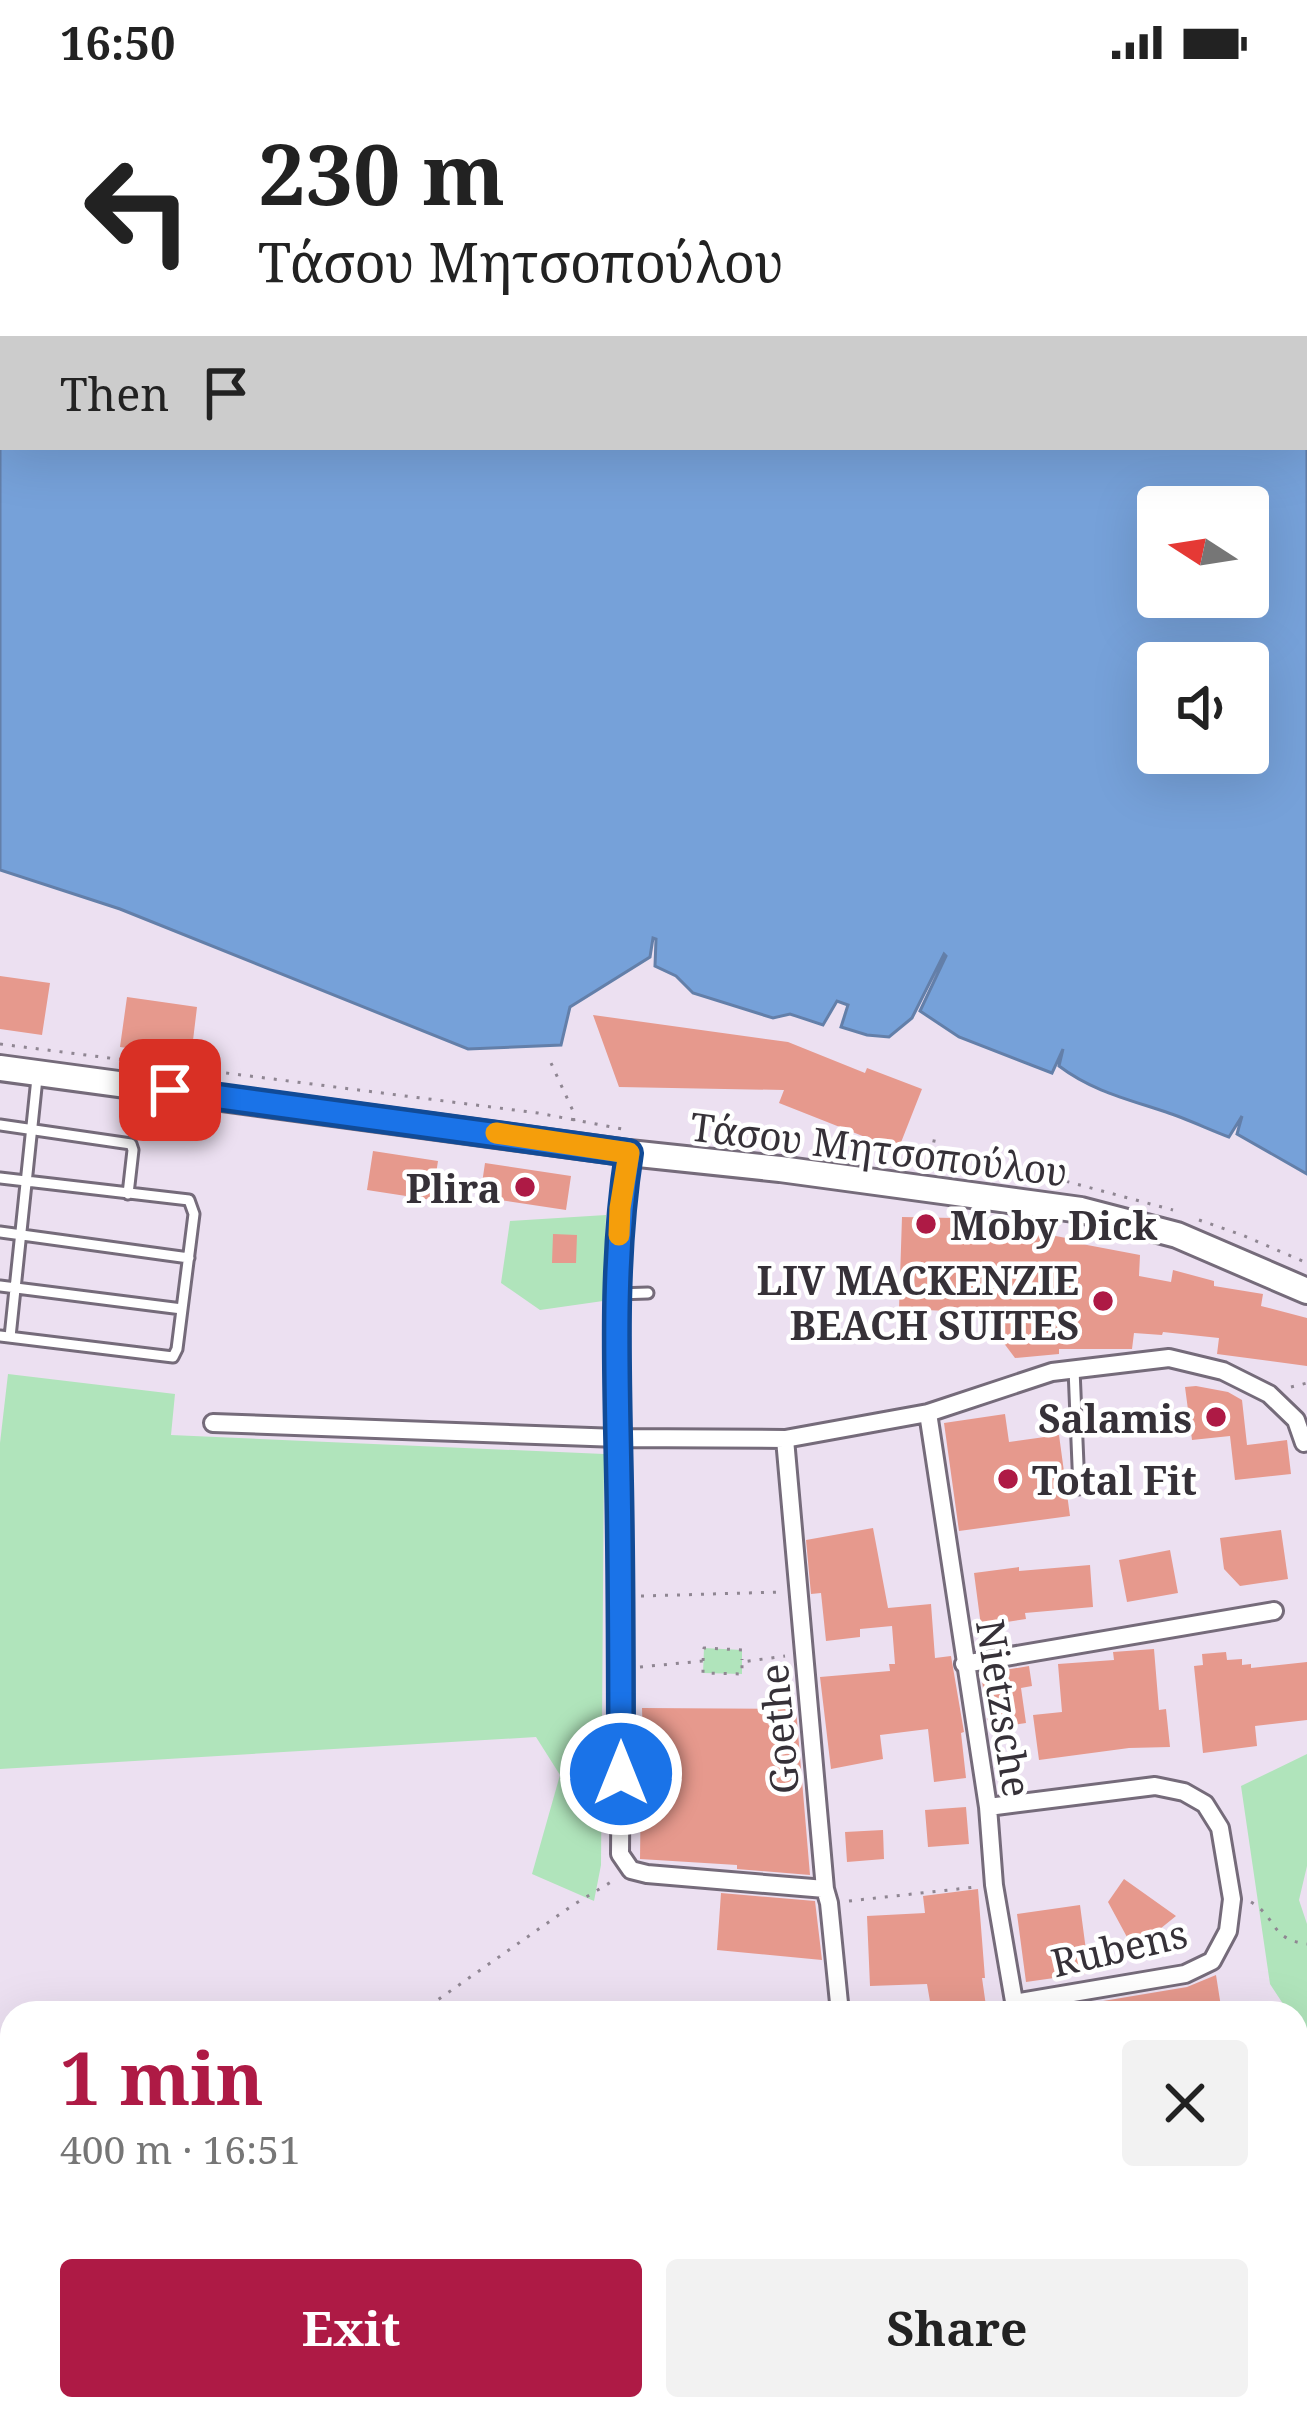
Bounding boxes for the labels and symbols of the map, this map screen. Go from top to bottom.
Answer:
north arrow [1137,486,1269,618]
pin [119,1039,221,1141]
street label: Τάσου Μητσοπούλου [687,1099,1071,1197]
place label: Plira [406,1161,501,1214]
marker: Plira [512,1174,538,1200]
place label: Moby Dick [950,1198,1158,1251]
marker: Moby Dick [913,1211,939,1237]
place label: LIV MACKENZIE BEACH SUITES [757,1253,1079,1351]
marker: LIV MACKENZIE BEACH SUITES [1090,1288,1116,1314]
place label: Salamis [1038,1391,1192,1444]
marker: Salamis [1203,1404,1229,1430]
place label: Total Fit [1032,1453,1197,1506]
marker: Total Fit [995,1466,1021,1492]
street label: Nietzsche [965,1615,1045,1801]
street label: Goethe [746,1662,810,1796]
position arrow [558,1711,684,1837]
street label: Rubens [1046,1906,1192,1988]

